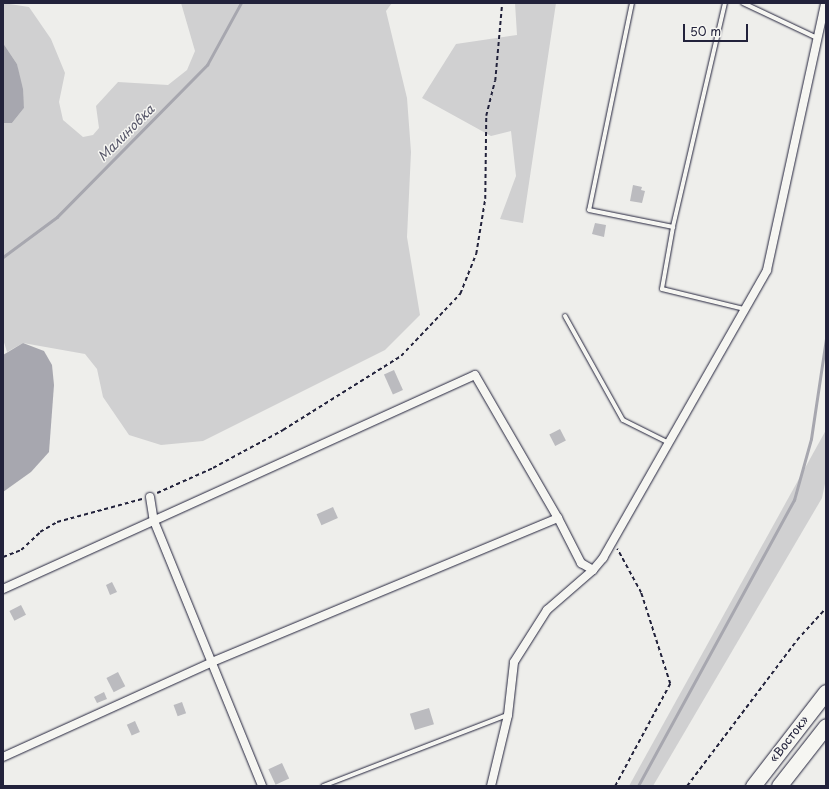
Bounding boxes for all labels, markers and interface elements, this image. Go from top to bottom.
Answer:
scale bar [685,16,750,42]
text: 50 m [690,22,721,40]
water label: Малиновка [95,102,157,164]
street label: «Восток» [766,713,812,765]

